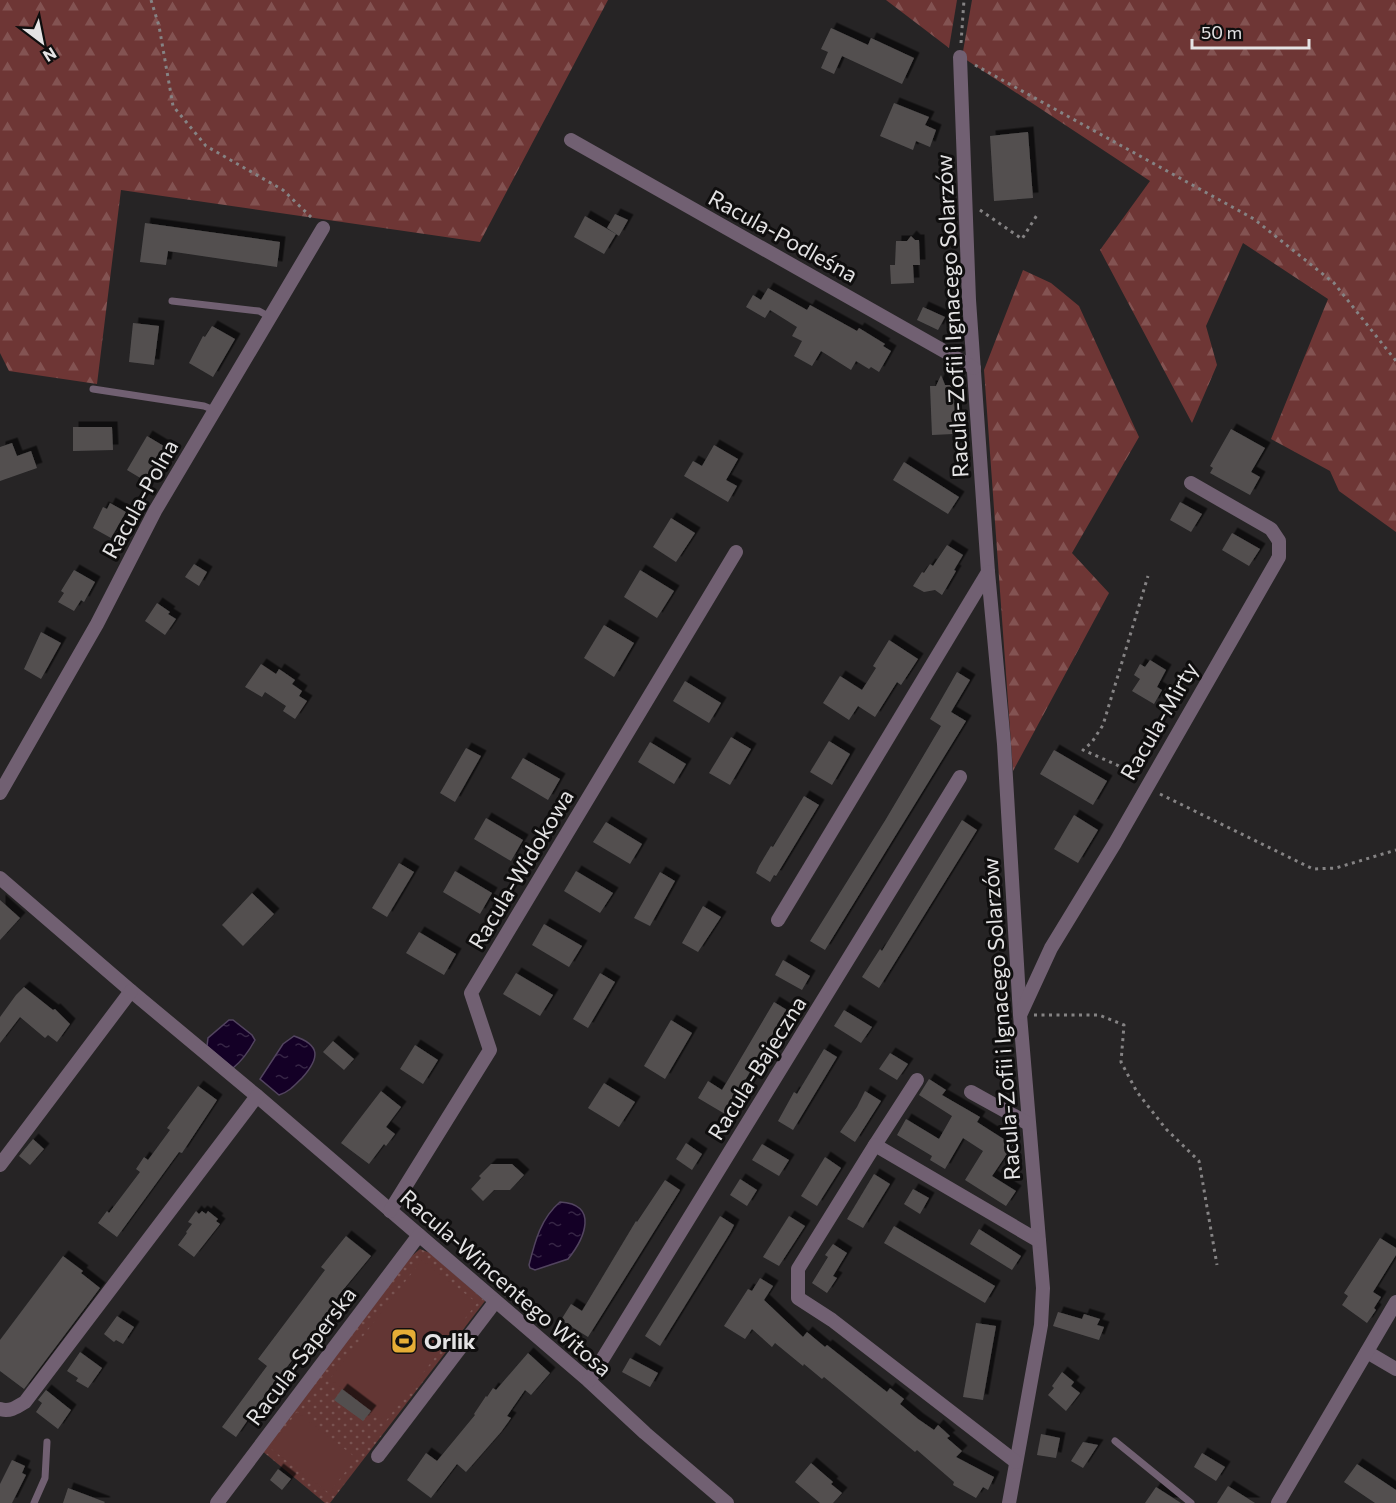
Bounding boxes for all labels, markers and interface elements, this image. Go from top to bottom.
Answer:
north arrow [12,12,72,72]
scale bar [1192,12,1309,50]
text: 50 m [1201,21,1242,43]
text: N [40,44,60,66]
street label: Racula-Zofii i Ignacego Solarzów [930,153,973,478]
street label: Racula-Podleśna [704,183,863,288]
street label: Racula-Polna [96,434,183,563]
street label: Racula-Mirty [1114,657,1203,784]
street label: Racula-Widokowa [462,784,579,954]
street label: Racula-Zofii i Ignacego Solarzów [976,856,1025,1181]
street label: Racula-Bajeczna [702,991,812,1145]
street label: Racula-Wincentego Witosa [395,1183,618,1382]
street label: Racula-Saperska [240,1281,362,1430]
sports icon: Orlik [389,1326,419,1356]
place label: Orlik [424,1327,476,1354]

